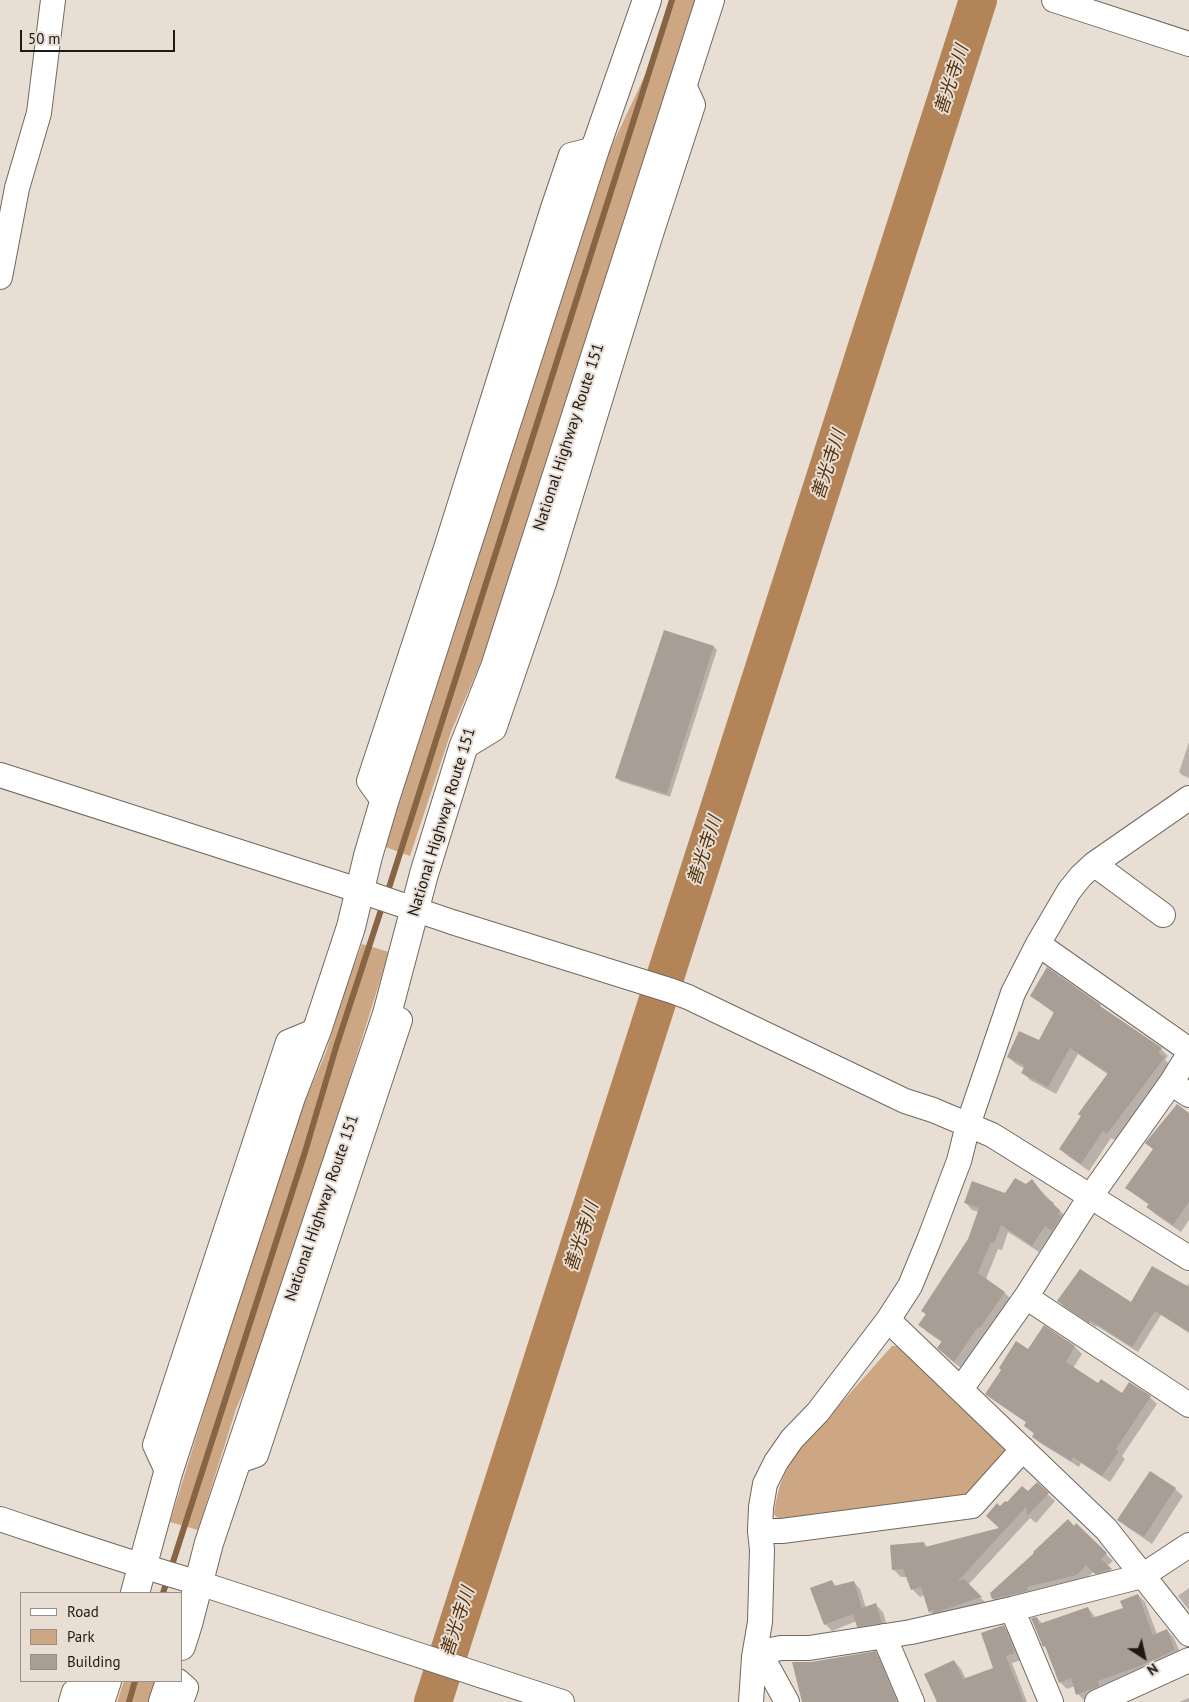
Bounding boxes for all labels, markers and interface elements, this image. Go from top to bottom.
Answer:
scale bar [22,20,178,52]
text: 50 m [28,29,61,48]
water label: 善光寺川 [931,42,973,118]
street label: National Highway Route 151 [530,341,608,533]
water label: 善光寺川 [808,427,850,503]
street label: National Highway Route 151 [404,725,480,919]
water label: 善光寺川 [684,813,726,889]
street label: National Highway Route 151 [281,1112,363,1304]
water label: 善光寺川 [561,1199,603,1275]
water label: 善光寺川 [437,1584,479,1660]
legend [20,1592,182,1682]
text: Road [67,1602,99,1621]
text: Park [67,1627,95,1646]
north arrow [1119,1632,1169,1682]
text: Building [67,1652,121,1671]
text: N [1144,1659,1162,1679]

